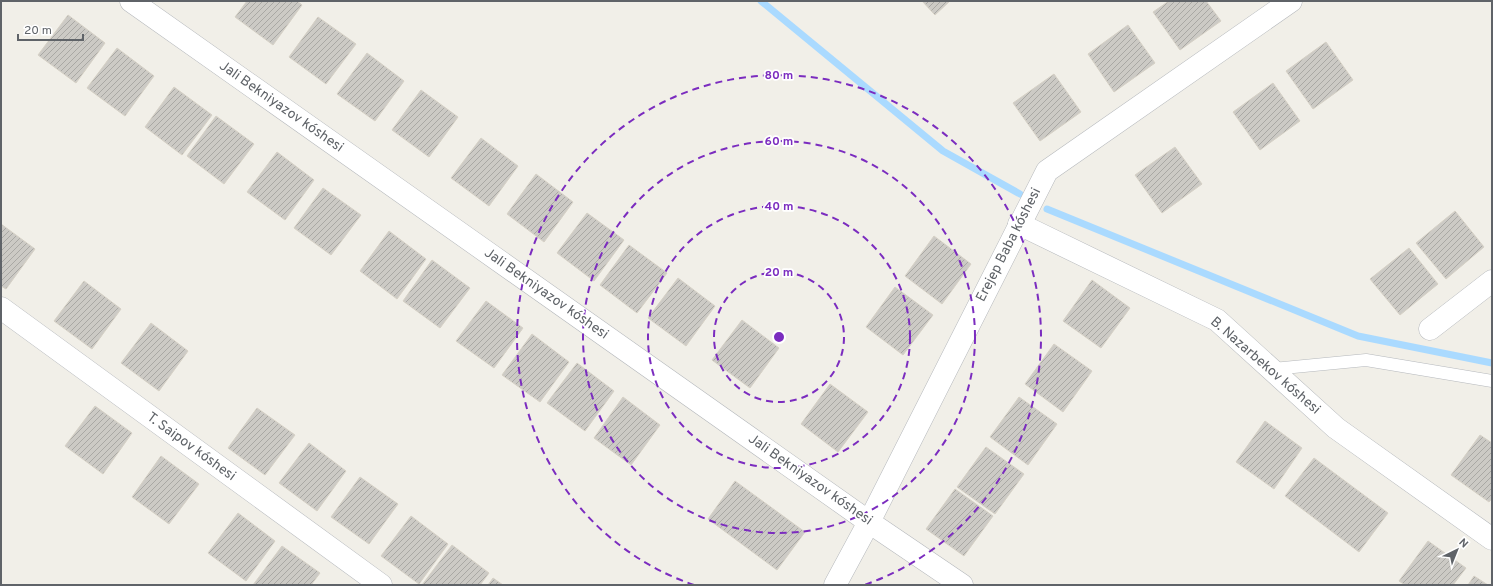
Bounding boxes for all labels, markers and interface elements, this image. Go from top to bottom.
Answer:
scale bar [18,16,83,42]
text: 20 m [24,23,52,39]
street label: Jali Bekniyazov kóshesi [216,58,346,156]
text: 80 m [765,68,793,84]
text: 60 m [765,134,793,150]
street label: Erejep Baba kóshesi [973,185,1045,305]
text: 40 m [764,199,794,215]
street label: Jali Bekniyazov kóshesi [481,245,611,343]
text: 20 m [765,265,793,281]
street label: B. Nazarbekov kóshesi [1206,314,1324,418]
centre of rings [772,330,786,344]
street label: T. Saipov kóshesi [143,409,239,485]
street label: Jali Bekniyazov kóshesi [745,431,875,529]
north arrow [1437,530,1477,570]
text: N [1455,536,1471,551]

